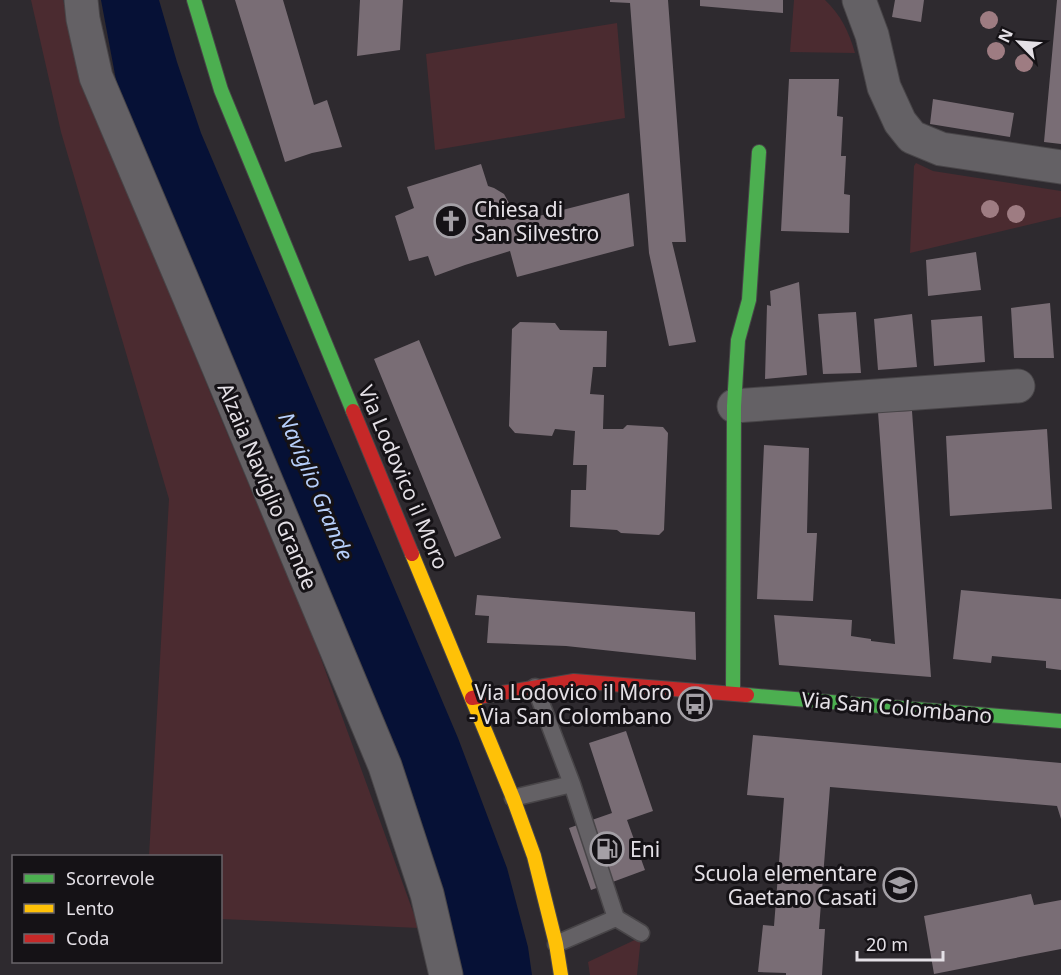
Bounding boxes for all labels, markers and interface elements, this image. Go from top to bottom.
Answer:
north arrow [989,12,1049,72]
text: N [993,25,1018,46]
place label: Chiesa di San Silvestro [474,195,599,247]
church icon: Chiesa di San Silvestro [433,203,469,239]
street label: Alzaia Naviglio Grande [213,379,323,593]
street label: Via Lodovico il Moro [353,381,455,573]
water label: Naviglio Grande [274,408,360,564]
place label: Via Lodovico il Moro - Via San Colombano [469,678,672,730]
street label: Via San Colombano [801,685,993,729]
bus stop icon: Via Lodovico il Moro - Via San Colombano [677,686,713,722]
fuel station icon: Eni [589,831,625,867]
place label: Eni [630,835,660,863]
legend [12,855,222,963]
place label: Scuola elementare Gaetano Casati [694,859,877,911]
text: Scorrevole [66,866,155,890]
school or university icon: Scuola elementare Gaetano Casati [882,867,918,903]
text: Lento [66,896,114,920]
scale bar [857,924,942,962]
text: Coda [66,926,109,950]
text: 20 m [866,932,908,956]

